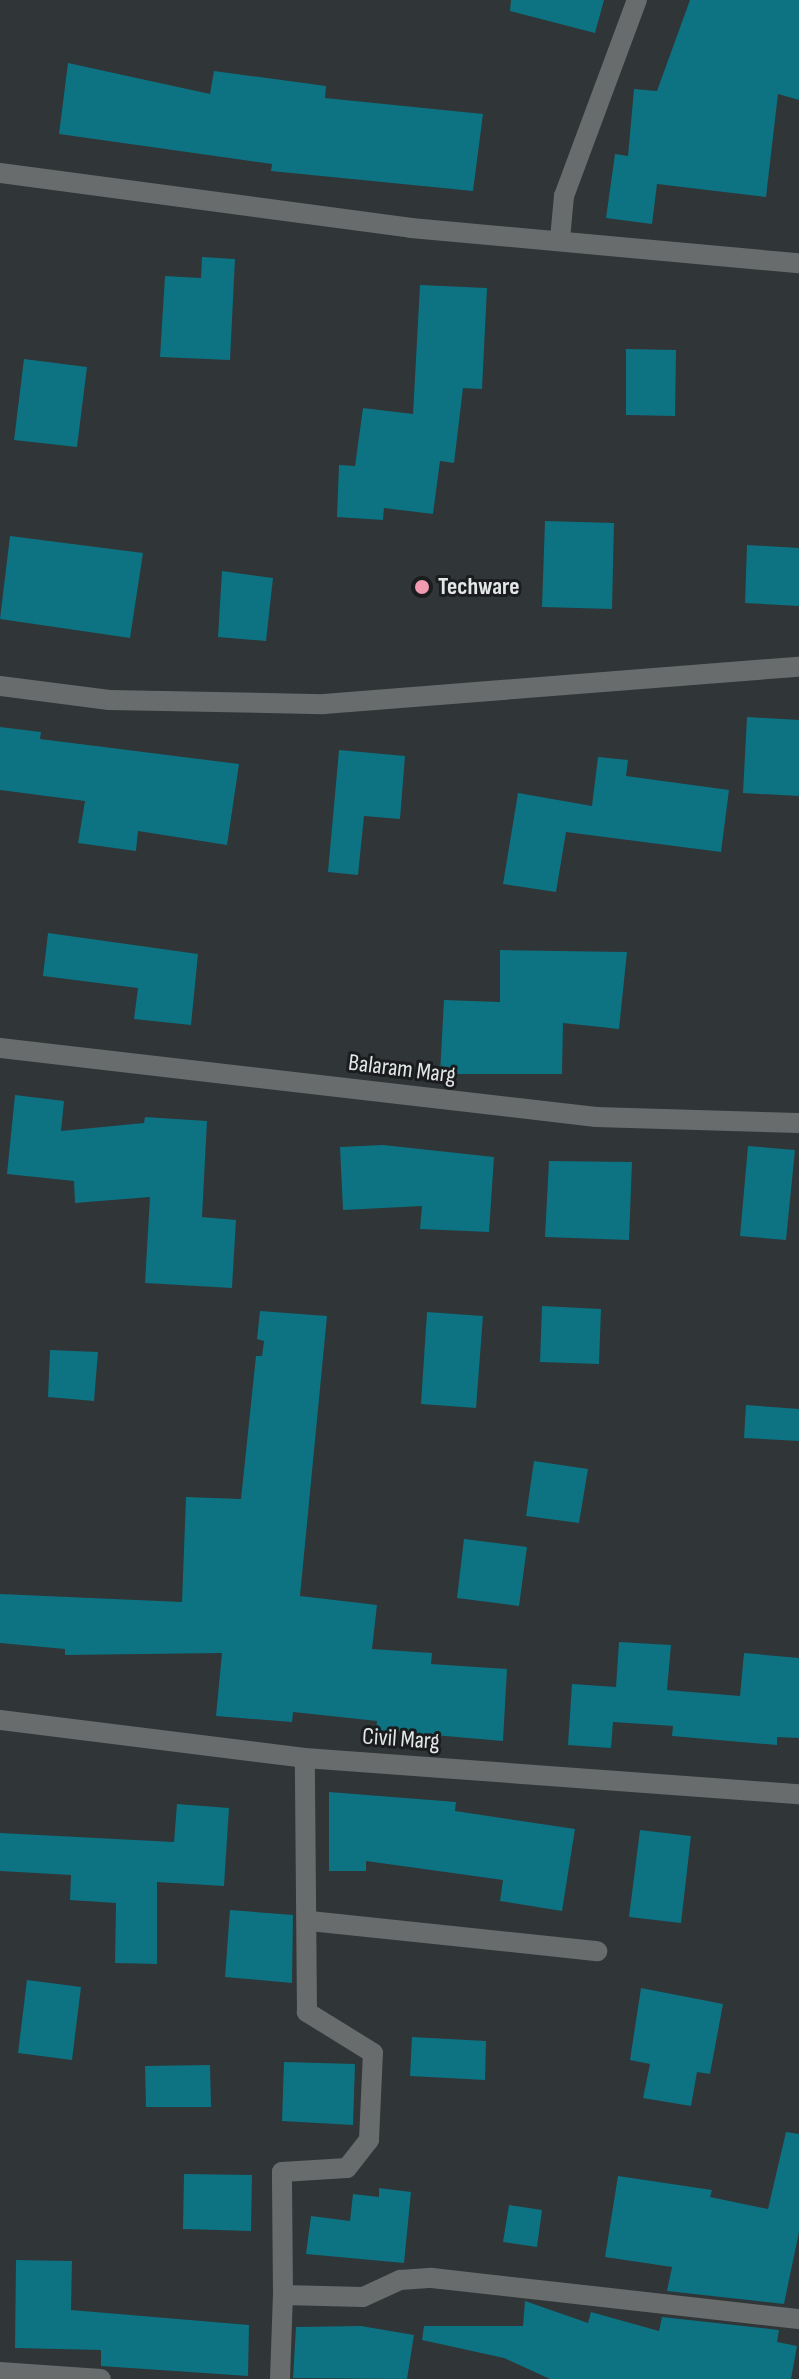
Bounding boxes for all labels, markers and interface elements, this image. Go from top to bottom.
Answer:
place label: Techware [438,573,519,601]
marker: Techware [413,578,431,596]
street label: Balaram Marg [347,1048,457,1090]
street label: Civil Marg [361,1722,441,1756]

